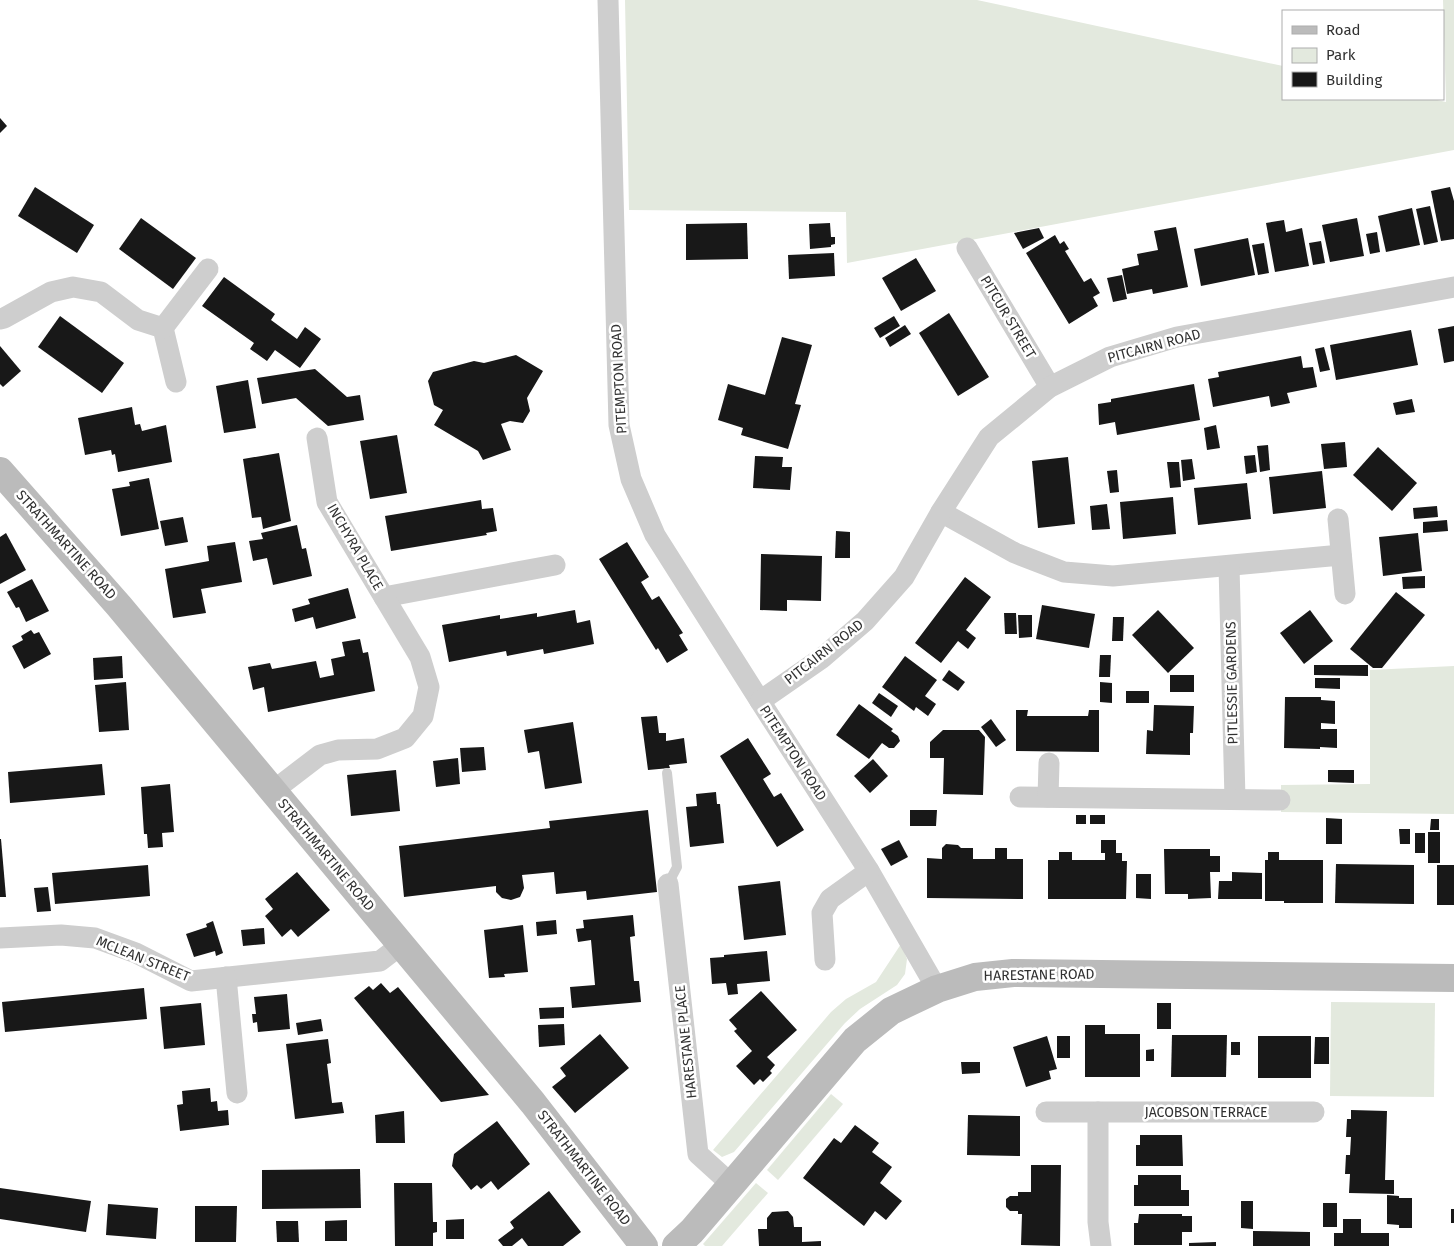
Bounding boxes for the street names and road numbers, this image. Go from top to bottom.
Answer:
street label: PITCUR STREET [977,273,1040,362]
street label: PITEMPTON ROAD [608,323,630,435]
street label: PITCAIRN ROAD [1106,325,1202,367]
street label: STRATHMARTINE ROAD [12,487,120,603]
street label: INCHYRA PLACE [323,501,387,593]
street label: PITCAIRN ROAD [781,616,867,688]
street label: PITLESSIE GARDENS [1222,621,1242,745]
street label: PITEMPTON ROAD [756,702,830,804]
street label: STRATHMARTINE ROAD [274,795,378,915]
street label: MCLEAN STREET [94,932,193,986]
street label: HARESTANE ROAD [983,966,1095,984]
street label: HARESTANE PLACE [672,984,700,1100]
street label: JACOBSON TERRACE [1144,1104,1268,1121]
street label: STRATHMARTINE ROAD [534,1107,634,1229]

